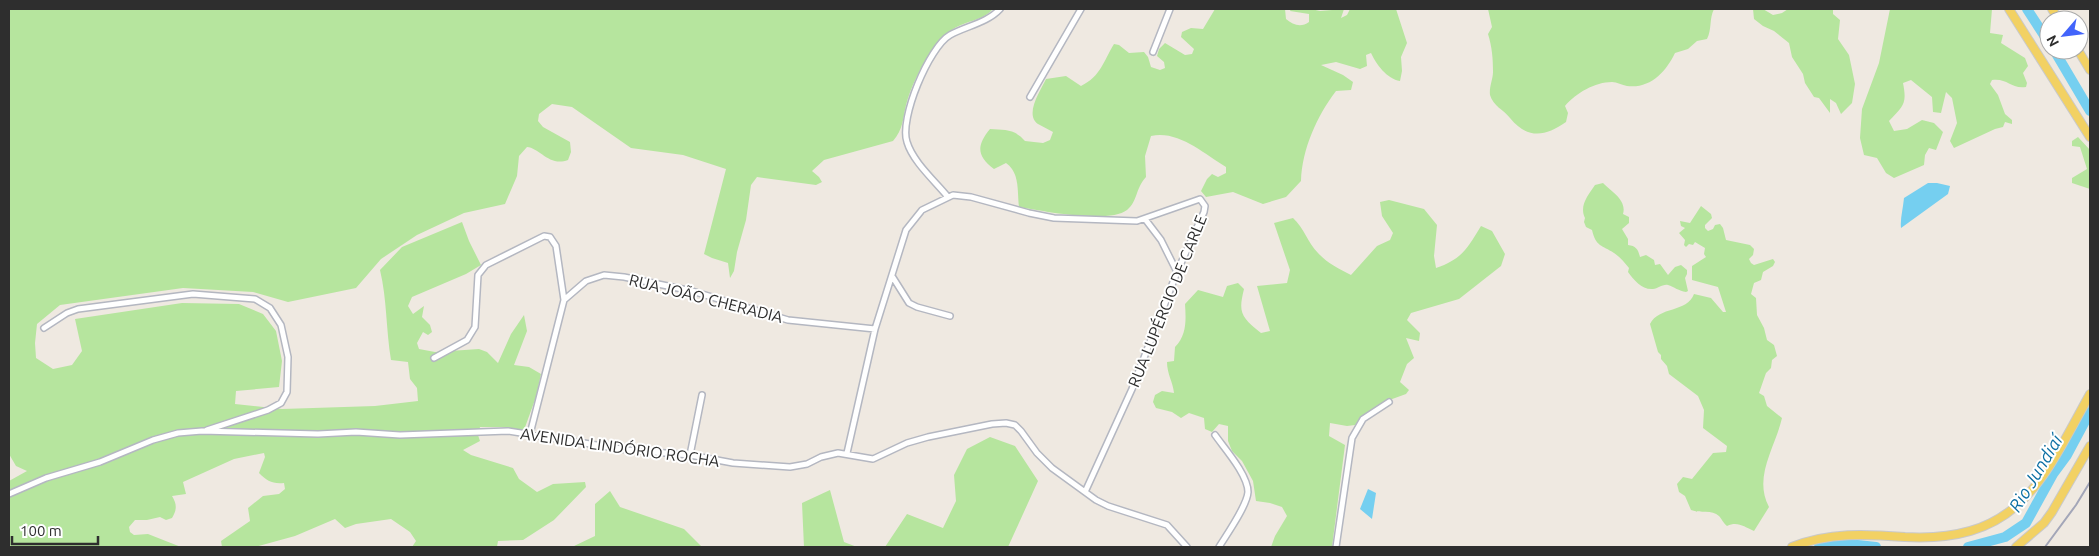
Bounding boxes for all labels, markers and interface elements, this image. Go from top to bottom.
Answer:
north arrow [2039,10,2089,60]
text: N [2043,33,2062,49]
street label: RUA LUPÉRCIO DE CARLE [1122,212,1210,390]
street label: RUA JOÃO CHERADIA [627,269,786,326]
street label: AVENIDA LINDÓRIO ROCHA [519,423,721,470]
water label: Rio Jundiaí [2004,429,2067,515]
scale bar [12,514,99,546]
text: 100 m [20,522,62,539]

